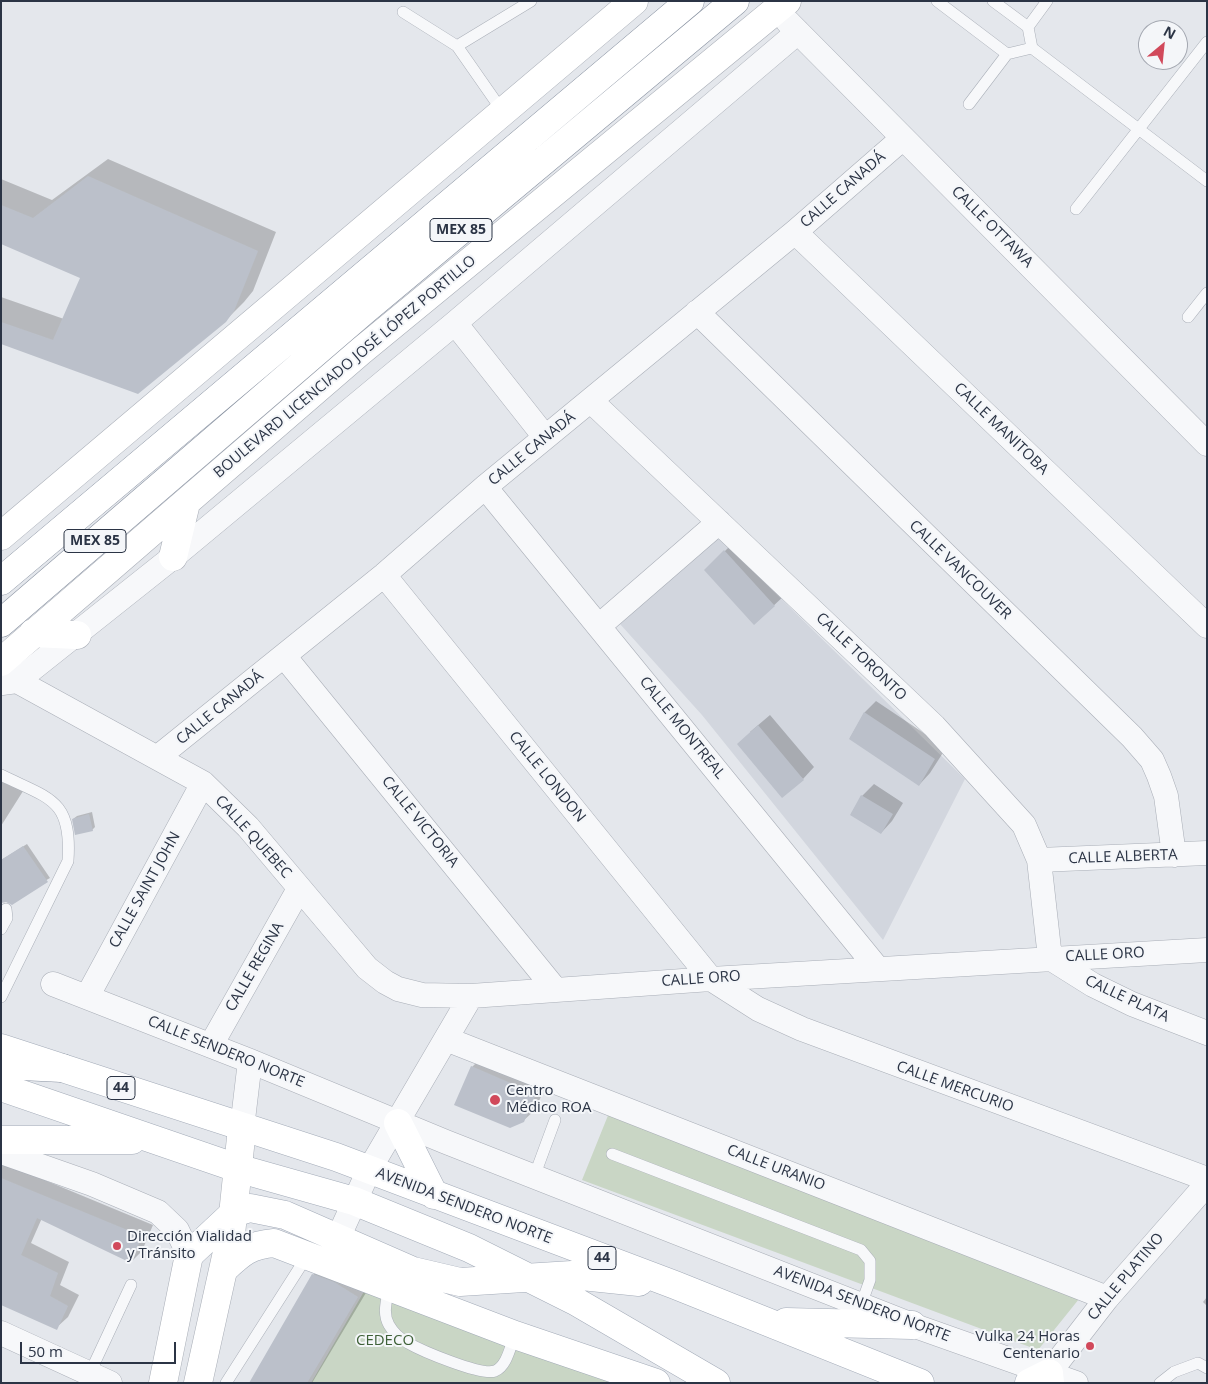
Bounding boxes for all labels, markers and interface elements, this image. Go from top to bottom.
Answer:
north arrow [1138,20,1188,70]
text: N [1160,21,1179,43]
street label: CALLE CANADÁ [797,148,889,232]
street label: CALLE OTTAWA [948,183,1036,271]
road number: MEX 85 [430,218,492,242]
street label: BOULEVARD LICENCIADO JOSÉ LÓPEZ PORTILLO [210,252,480,482]
street label: CALLE MANITOBA [950,379,1052,479]
street label: CALLE CANADÁ [485,408,579,490]
street label: CALLE VANCOUVER [905,517,1015,623]
road number: MEX 85 [64,530,126,552]
street label: CALLE TORONTO [812,609,910,705]
street label: CALLE CANADÁ [173,667,267,749]
street label: CALLE MONTREAL [635,673,729,783]
street label: CALLE LONDON [505,728,589,826]
street label: CALLE VICTORIA [378,773,462,871]
street label: CALLE QUEBEC [211,792,295,882]
street label: CALLE SAINT JOHN [106,829,184,951]
street label: CALLE ALBERTA [1068,846,1178,868]
street label: CALLE REGINA [222,919,288,1015]
street label: CALLE ORO [1065,944,1145,966]
street label: CALLE ORO [661,967,741,991]
street label: CALLE PLATA [1082,972,1172,1026]
street label: CALLE SENDERO NORTE [145,1012,307,1092]
street label: CALLE MERCURIO [894,1057,1016,1117]
road number: 44 [107,1076,135,1100]
place label: Centro Médico ROA [506,1082,591,1117]
marker: Centro Médico ROA [488,1093,502,1107]
street label: CALLE URANIO [724,1141,828,1195]
street label: AVENIDA SENDERO NORTE [373,1164,555,1248]
place label: Dirección Vialidad y Tránsito [127,1228,252,1263]
street label: CALLE PLATINO [1084,1230,1168,1324]
marker: Dirección Vialidad y Tránsito [111,1240,123,1252]
road number: 44 [588,1246,616,1270]
street label: AVENIDA SENDERO NORTE [771,1262,953,1346]
place label: Vulka 24 Horas Centenario [975,1328,1080,1363]
scale bar [22,1332,179,1364]
park label: CEDECO [356,1332,414,1350]
marker: Vulka 24 Horas Centenario [1084,1340,1096,1352]
text: 50 m [28,1341,63,1361]

